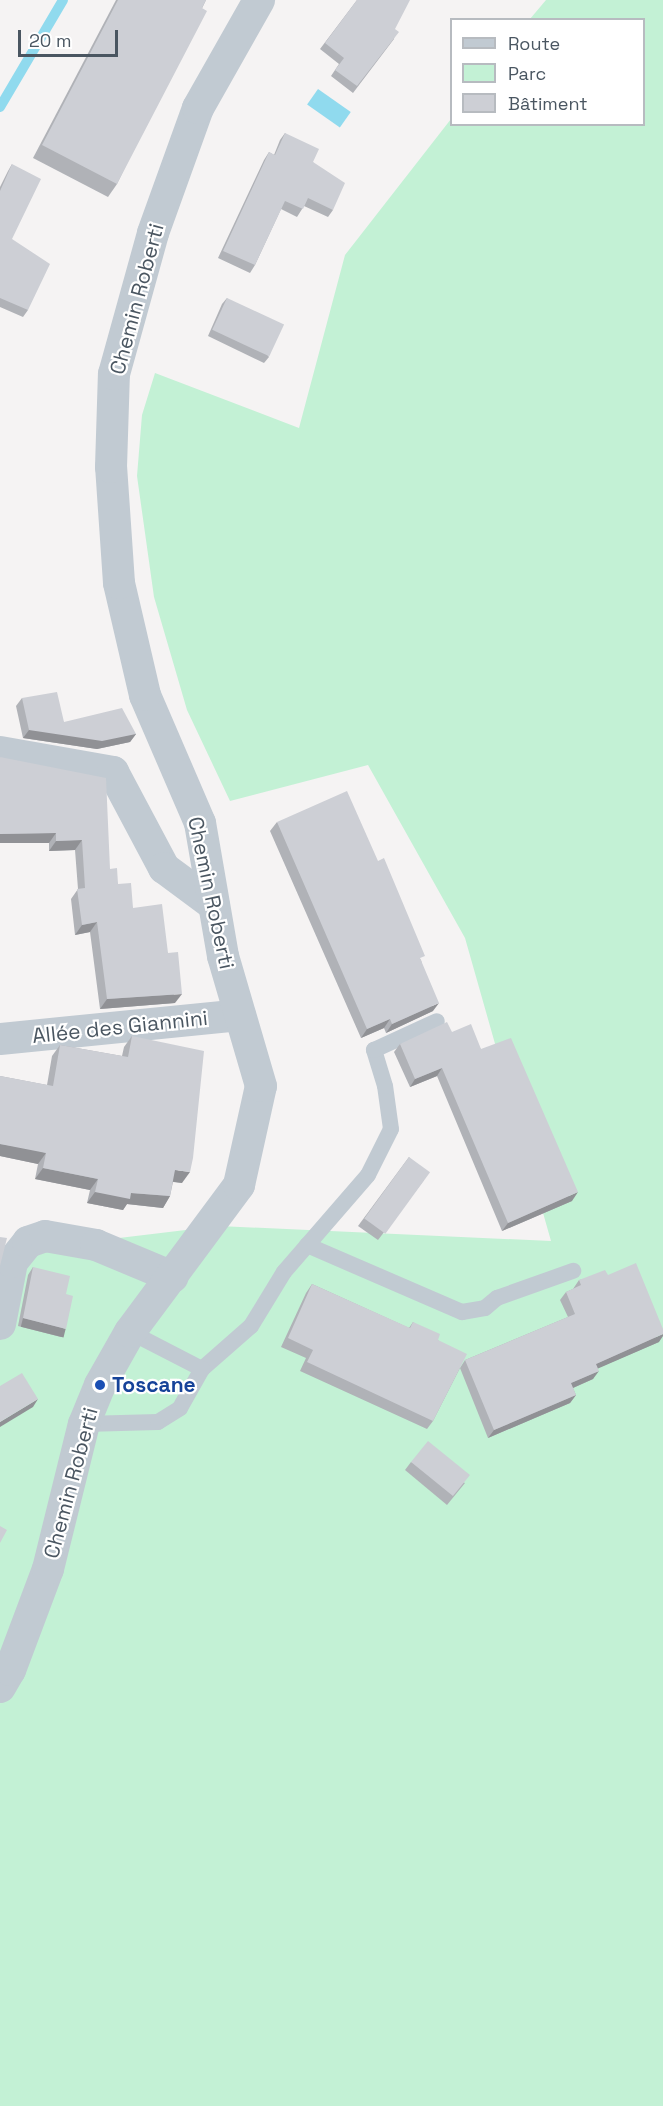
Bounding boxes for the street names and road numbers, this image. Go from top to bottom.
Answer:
street label: Chemin Roberti [105,221,169,377]
street label: Chemin Roberti [183,814,239,972]
street label: Allée des Giannini [31,1005,209,1049]
street label: Chemin Roberti [39,1405,103,1561]

